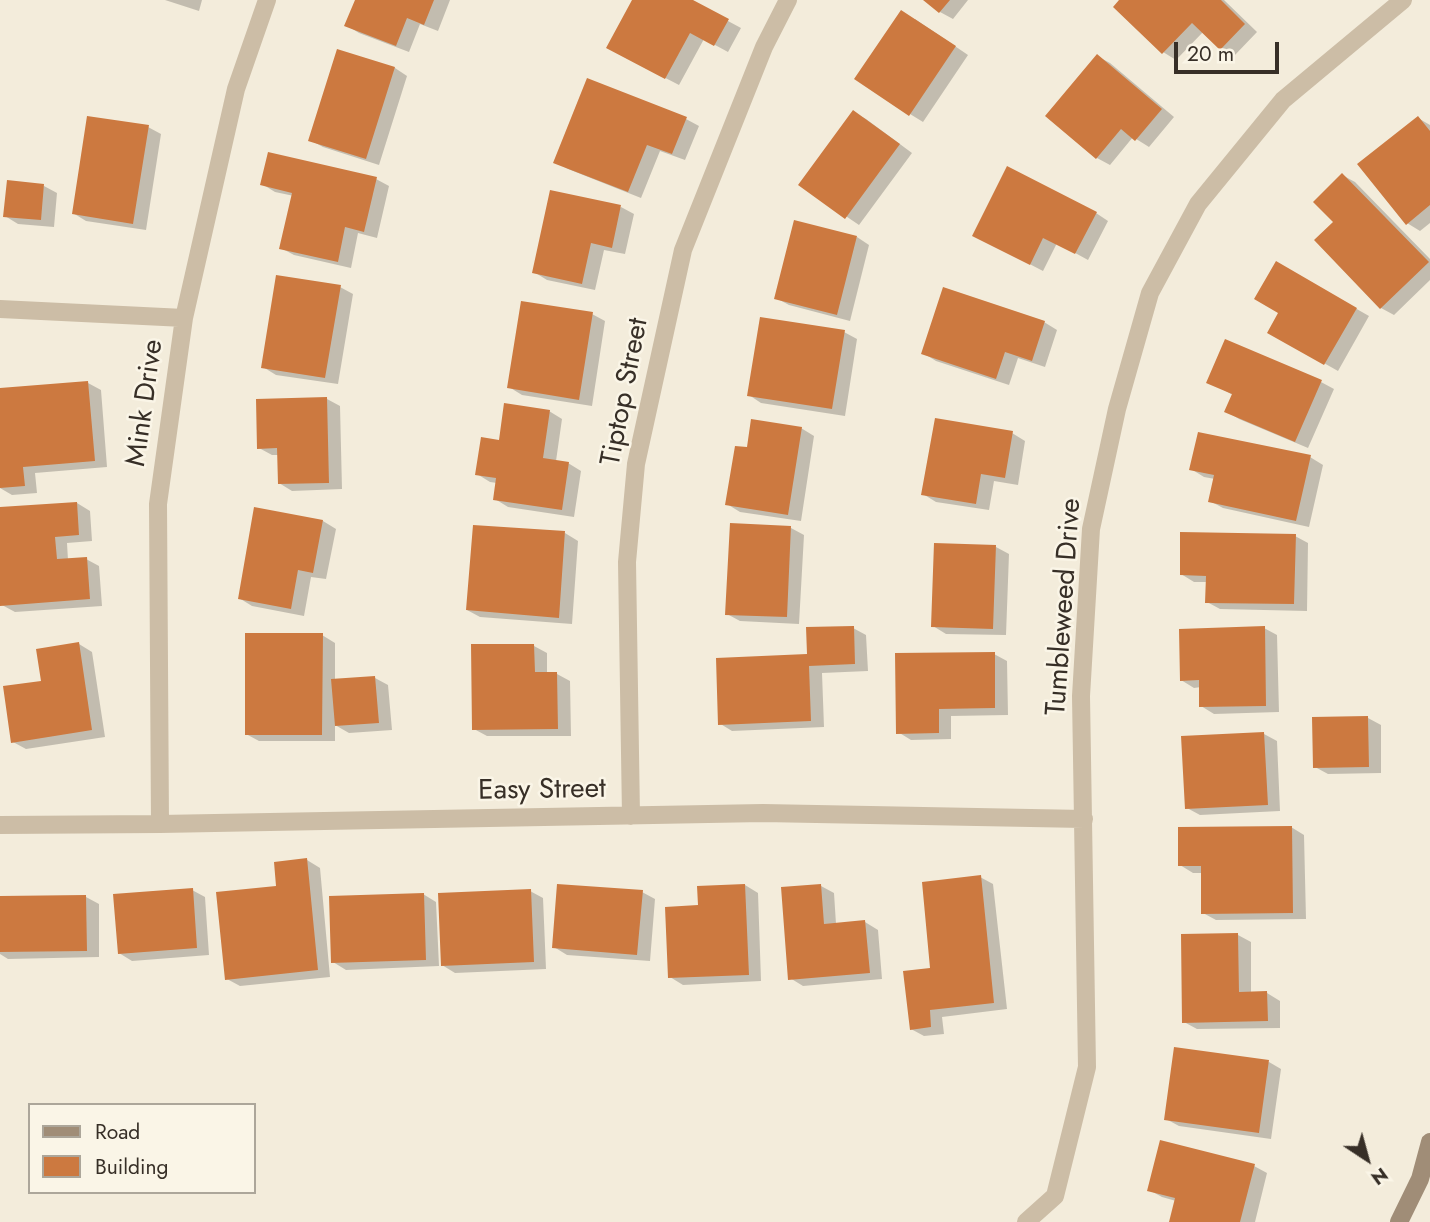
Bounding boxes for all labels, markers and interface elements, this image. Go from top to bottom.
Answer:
scale bar [1178,28,1283,72]
text: 20 m [1187,39,1234,69]
street label: Tiptop Street [595,315,657,469]
street label: Mink Drive [120,337,172,469]
street label: Tumbleweed Drive [1041,497,1089,717]
street label: Easy Street [478,773,606,809]
legend [28,1103,256,1194]
text: Road [95,1117,140,1147]
north arrow [1332,1124,1402,1194]
text: Building [95,1152,168,1182]
text: N [1366,1161,1394,1192]

